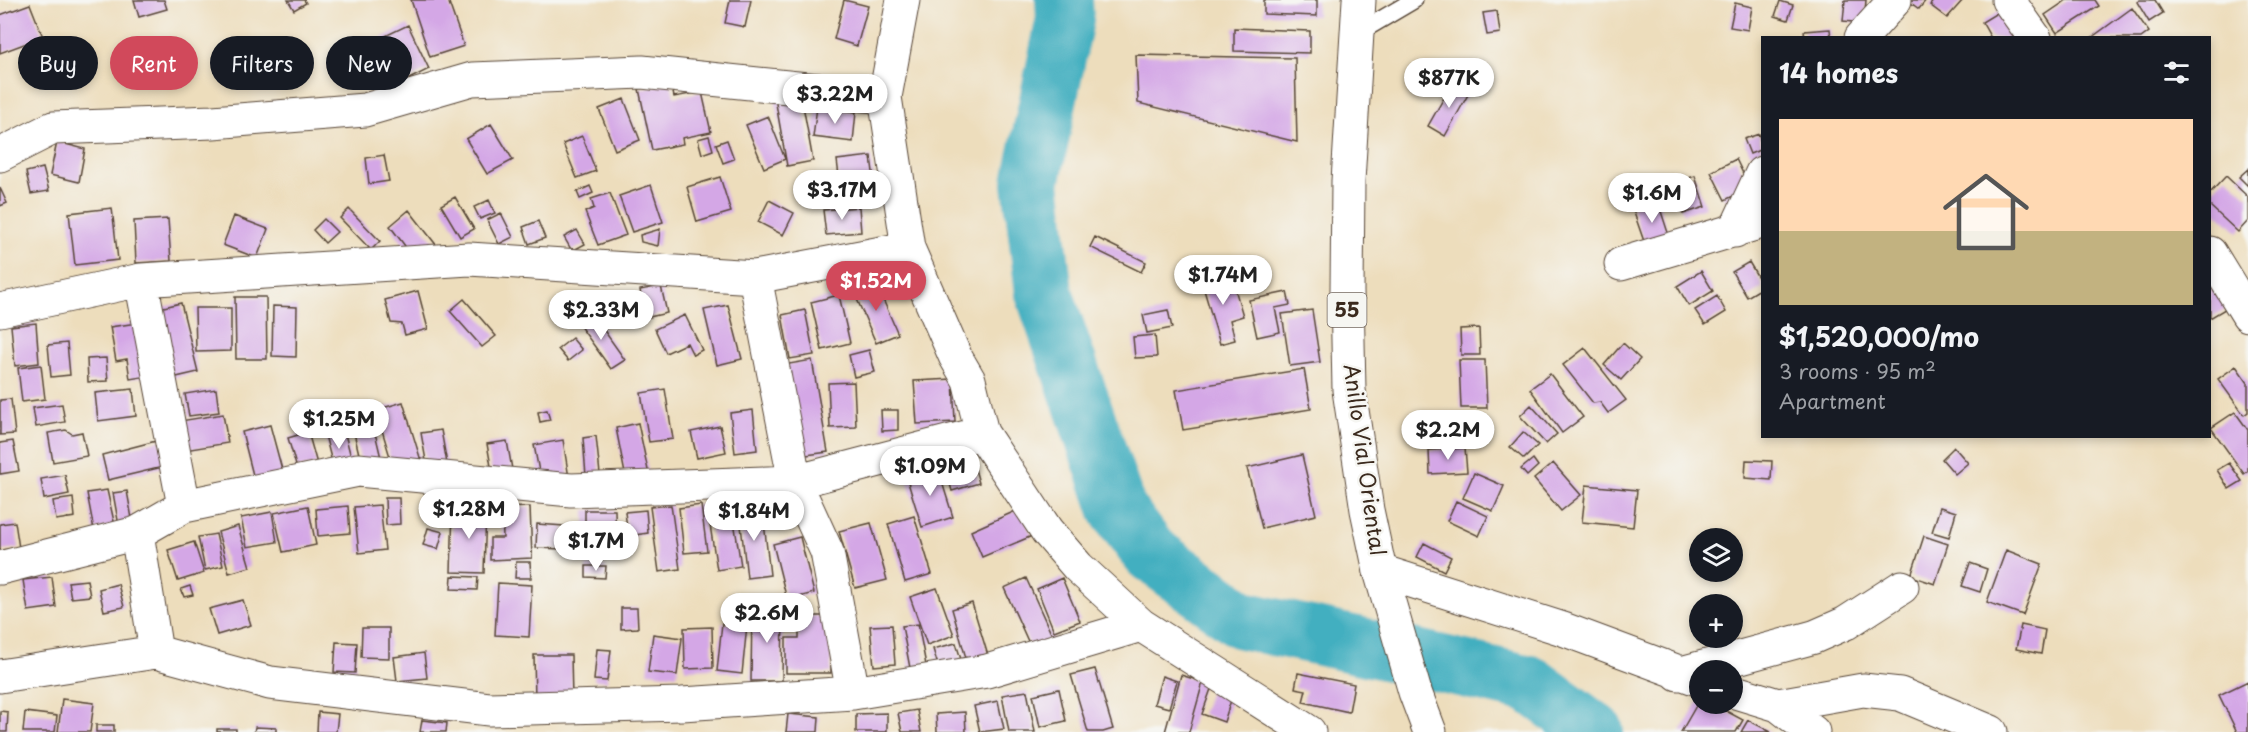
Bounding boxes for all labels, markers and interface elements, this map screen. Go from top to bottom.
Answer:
chip: Buy [18,36,98,90]
chip: Rent [110,36,198,90]
chip: Filters [210,36,314,90]
chip: New [326,36,412,90]
text: 14 homes [1779,53,1898,92]
icon: filters [2160,56,2193,89]
pin: $877K [1407,58,1491,109]
text: $877K [1418,62,1480,92]
pin: $3.22M [786,74,884,125]
text: $3.22M [797,78,873,108]
icon: home [1932,158,2040,266]
pin: $3.17M [793,170,891,221]
pin: $1.6M [1610,173,1694,224]
text: $3.17M [807,174,877,204]
text: $1.6M [1622,177,1682,207]
pin: $1.74M [1174,255,1272,306]
text: $1.74M [1188,259,1258,289]
pin: $1.52M [827,261,925,312]
text: $1.52M [840,265,912,295]
pin: $2.33M [552,290,650,341]
road number: 55 [1328,293,1366,327]
text: $2.33M [563,294,639,324]
text: $1,520,000/mo [1779,317,1979,356]
text: 3 rooms · 95 m² [1779,356,1936,386]
street label: Anillo Vial Oriental [1337,362,1395,558]
text: Apartment [1779,386,1886,416]
pin: $1.25M [290,399,388,450]
text: $1.25M [303,403,375,433]
pin: $2.2M [1406,410,1490,461]
text: $2.2M [1415,414,1481,444]
pin: $1.09M [881,446,979,497]
text: $1.09M [894,450,966,480]
pin: $1.28M [420,489,518,540]
pin: $1.84M [705,491,803,542]
text: $1.28M [433,493,505,523]
text: $1.84M [718,495,790,525]
pin: $1.7M [554,521,638,572]
text: $1.7M [568,525,624,555]
map controls [1689,528,1743,714]
button: layers [1689,528,1743,582]
pin: $2.6M [725,593,809,644]
button: + [1689,594,1743,648]
text: $2.6M [734,597,800,627]
button: − [1689,660,1743,714]

